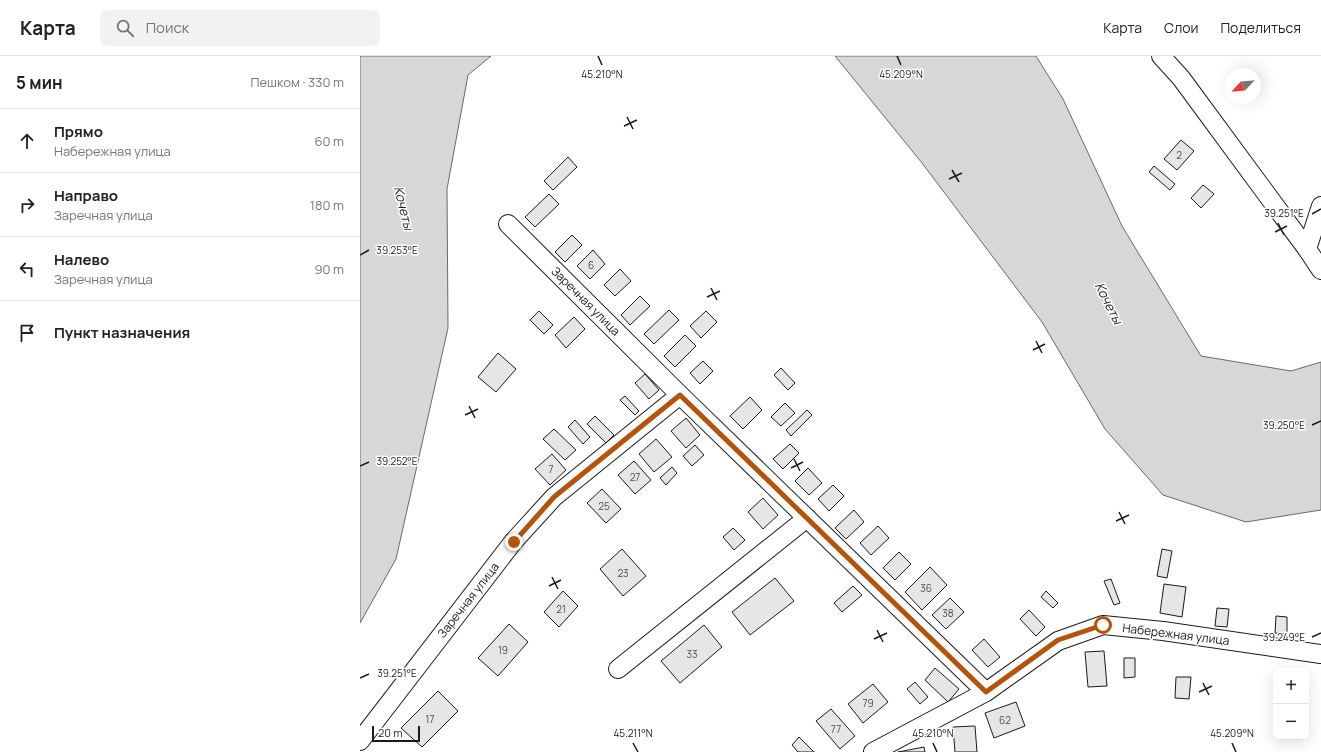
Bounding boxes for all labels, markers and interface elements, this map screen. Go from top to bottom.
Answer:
search box [100,10,380,46]
text: Карта [20,15,76,41]
icon: search [114,17,136,39]
text: Поиск [146,17,189,38]
text: Карта [1103,18,1142,37]
text: Слои [1164,18,1198,37]
text: Поделиться [1220,18,1301,37]
text: 45.210°N [581,67,623,81]
text: 45.209°N [879,67,923,81]
north arrow [1225,68,1261,104]
text: 5 мин [16,71,63,94]
text: Пешком · 330 m [250,73,344,91]
text: Прямо [54,121,103,142]
icon: ahead [16,130,38,152]
text: 60 m [314,132,344,150]
text: Набережная улица [54,142,171,160]
house number: 2 [1176,148,1182,162]
water label: Кочеты [390,184,418,233]
text: Направо [54,185,118,206]
icon: right [16,194,38,216]
text: 180 m [310,196,344,214]
text: Заречная улица [54,206,153,224]
text: 39.251°E [1264,206,1304,220]
text: 39.253°E [376,243,418,257]
text: Налево [54,249,109,270]
icon: left [16,258,38,280]
house number: 6 [588,258,594,272]
text: 90 m [314,260,344,278]
street label: Заречная улица [548,263,624,339]
text: Заречная улица [54,270,153,288]
water label: Кочеты [1091,279,1128,328]
icon: arrive [16,322,38,344]
text: Пункт назначения [54,322,190,343]
text: 39.250°E [1263,418,1305,432]
text: 39.252°E [376,454,418,468]
house number: 7 [548,462,554,476]
house number: 27 [630,470,640,484]
house number: 25 [598,499,610,513]
route end [505,533,523,551]
street label: Заречная улица [433,559,503,641]
house number: 23 [617,566,629,580]
house number: 36 [920,581,932,595]
house number: 21 [556,602,566,616]
house number: 38 [942,606,954,620]
route start [1094,616,1112,634]
street label: Набережная улица [1121,619,1231,649]
text: 39.249°E [1263,630,1305,644]
house number: 19 [498,643,508,657]
house number: 33 [686,647,698,661]
text: 39.251°E [377,666,417,680]
map controls [1273,668,1309,740]
button: + [1273,668,1309,704]
house number: 79 [862,696,874,710]
button: − [1273,704,1309,740]
house number: 17 [426,712,434,726]
house number: 62 [999,713,1011,727]
house number: 77 [831,722,841,736]
scale bar [372,724,420,743]
text: 20 m [378,725,403,740]
text: 45.211°N [613,726,653,740]
text: 45.210°N [912,726,954,740]
text: 45.209°N [1210,726,1254,740]

